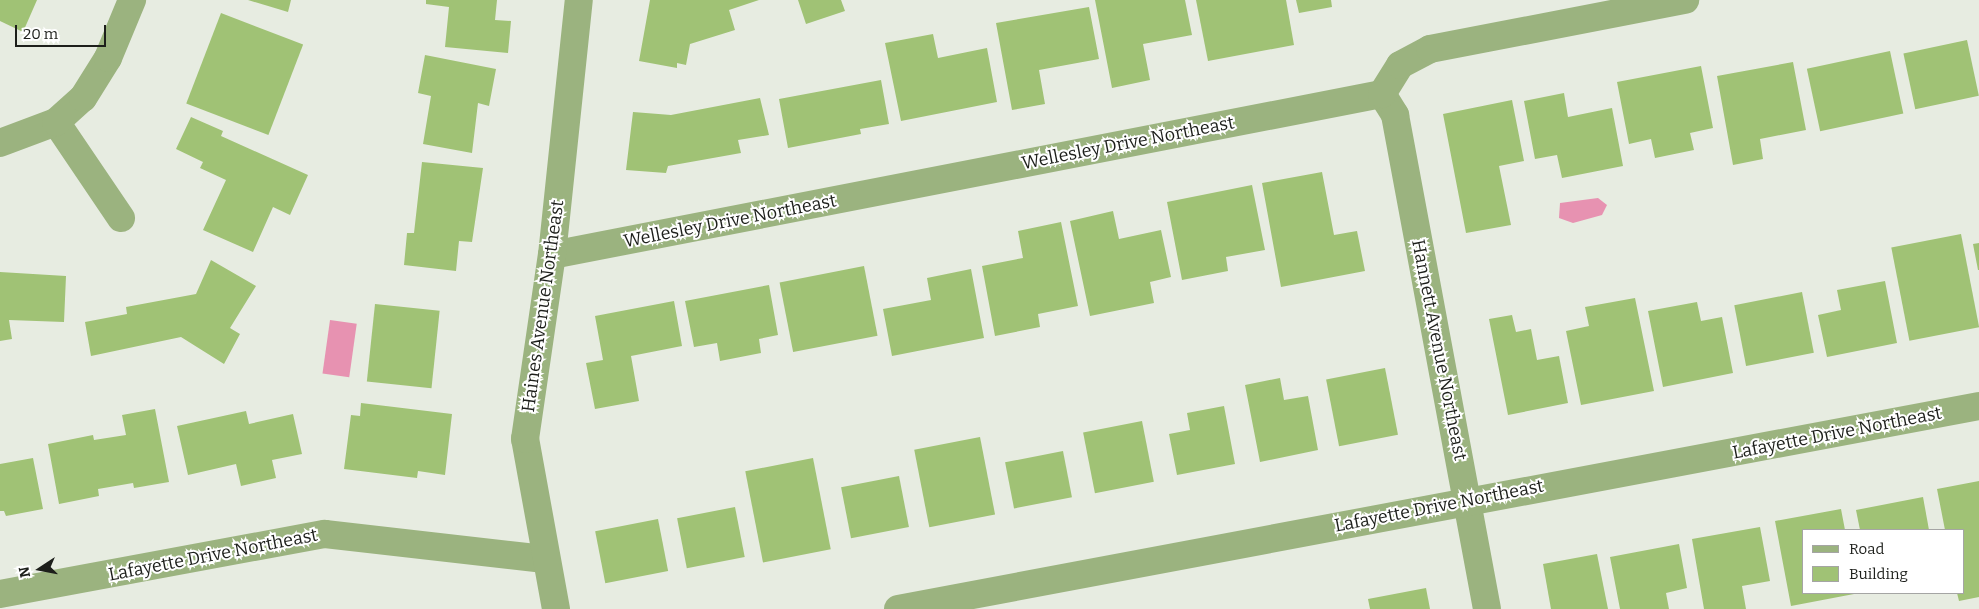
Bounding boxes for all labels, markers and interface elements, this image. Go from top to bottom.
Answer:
scale bar [18,15,109,47]
text: 20 m [23,25,58,43]
street label: Wellesley Drive Northeast [1020,112,1236,174]
street label: Wellesley Drive Northeast [622,190,838,252]
street label: Haines Avenue Northeast [517,198,569,414]
street label: Hannett Avenue Northeast [1407,238,1471,462]
street label: Lafayette Drive Northeast [1730,402,1944,464]
street label: Lafayette Drive Northeast [1332,475,1546,537]
street label: Lafayette Drive Northeast [106,524,320,586]
legend [1802,529,1964,594]
text: Road [1849,540,1884,558]
north arrow [15,544,65,594]
text: N [15,565,34,579]
text: Building [1849,565,1908,583]

